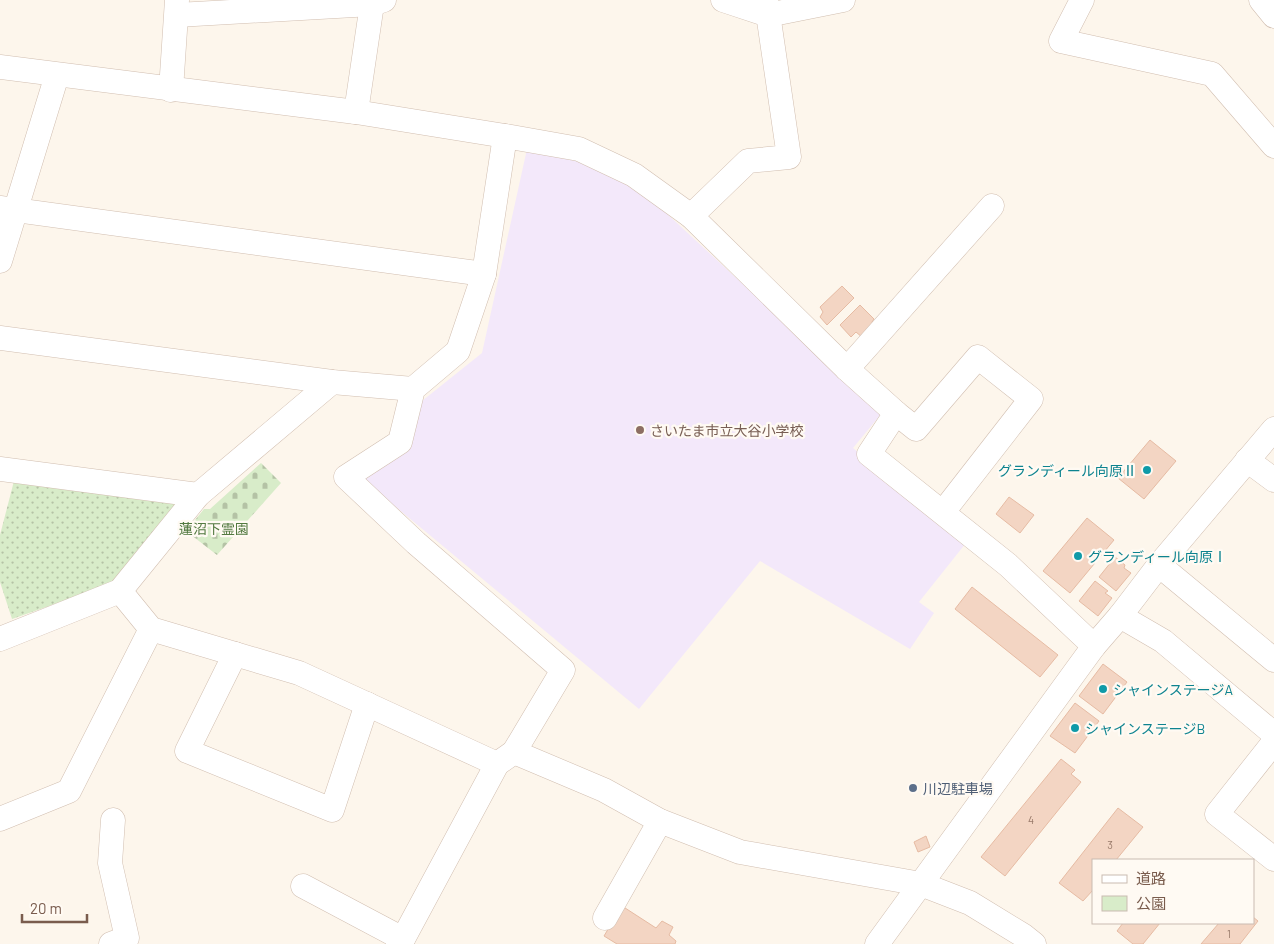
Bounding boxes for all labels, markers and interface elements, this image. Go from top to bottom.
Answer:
place label: さいたま市立大谷小学校 [650,422,804,439]
marker: さいたま市立大谷小学校 [634,424,646,436]
place label: グランディール向原Ⅱ [998,462,1137,479]
marker: グランディール向原Ⅱ [1141,464,1153,476]
park label: 蓮沼下霊園 [179,520,249,537]
place label: グランディール向原Ⅰ [1088,548,1227,565]
marker: グランディール向原Ⅰ [1072,550,1084,562]
place label: シャインステージA [1113,681,1233,698]
marker: シャインステージA [1097,683,1109,695]
place label: シャインステージB [1085,720,1205,737]
marker: シャインステージB [1069,722,1081,734]
place label: 川辺駐車場 [923,780,993,797]
marker: 川辺駐車場 [907,782,919,794]
house number: 4 [1028,813,1034,826]
house number: 3 [1107,838,1113,851]
legend [1092,859,1254,924]
text: 道路 [1136,869,1166,887]
scale bar [22,892,88,924]
text: 公園 [1136,894,1166,912]
text: 20 m [30,899,62,917]
house number: 1 [1227,927,1231,940]

